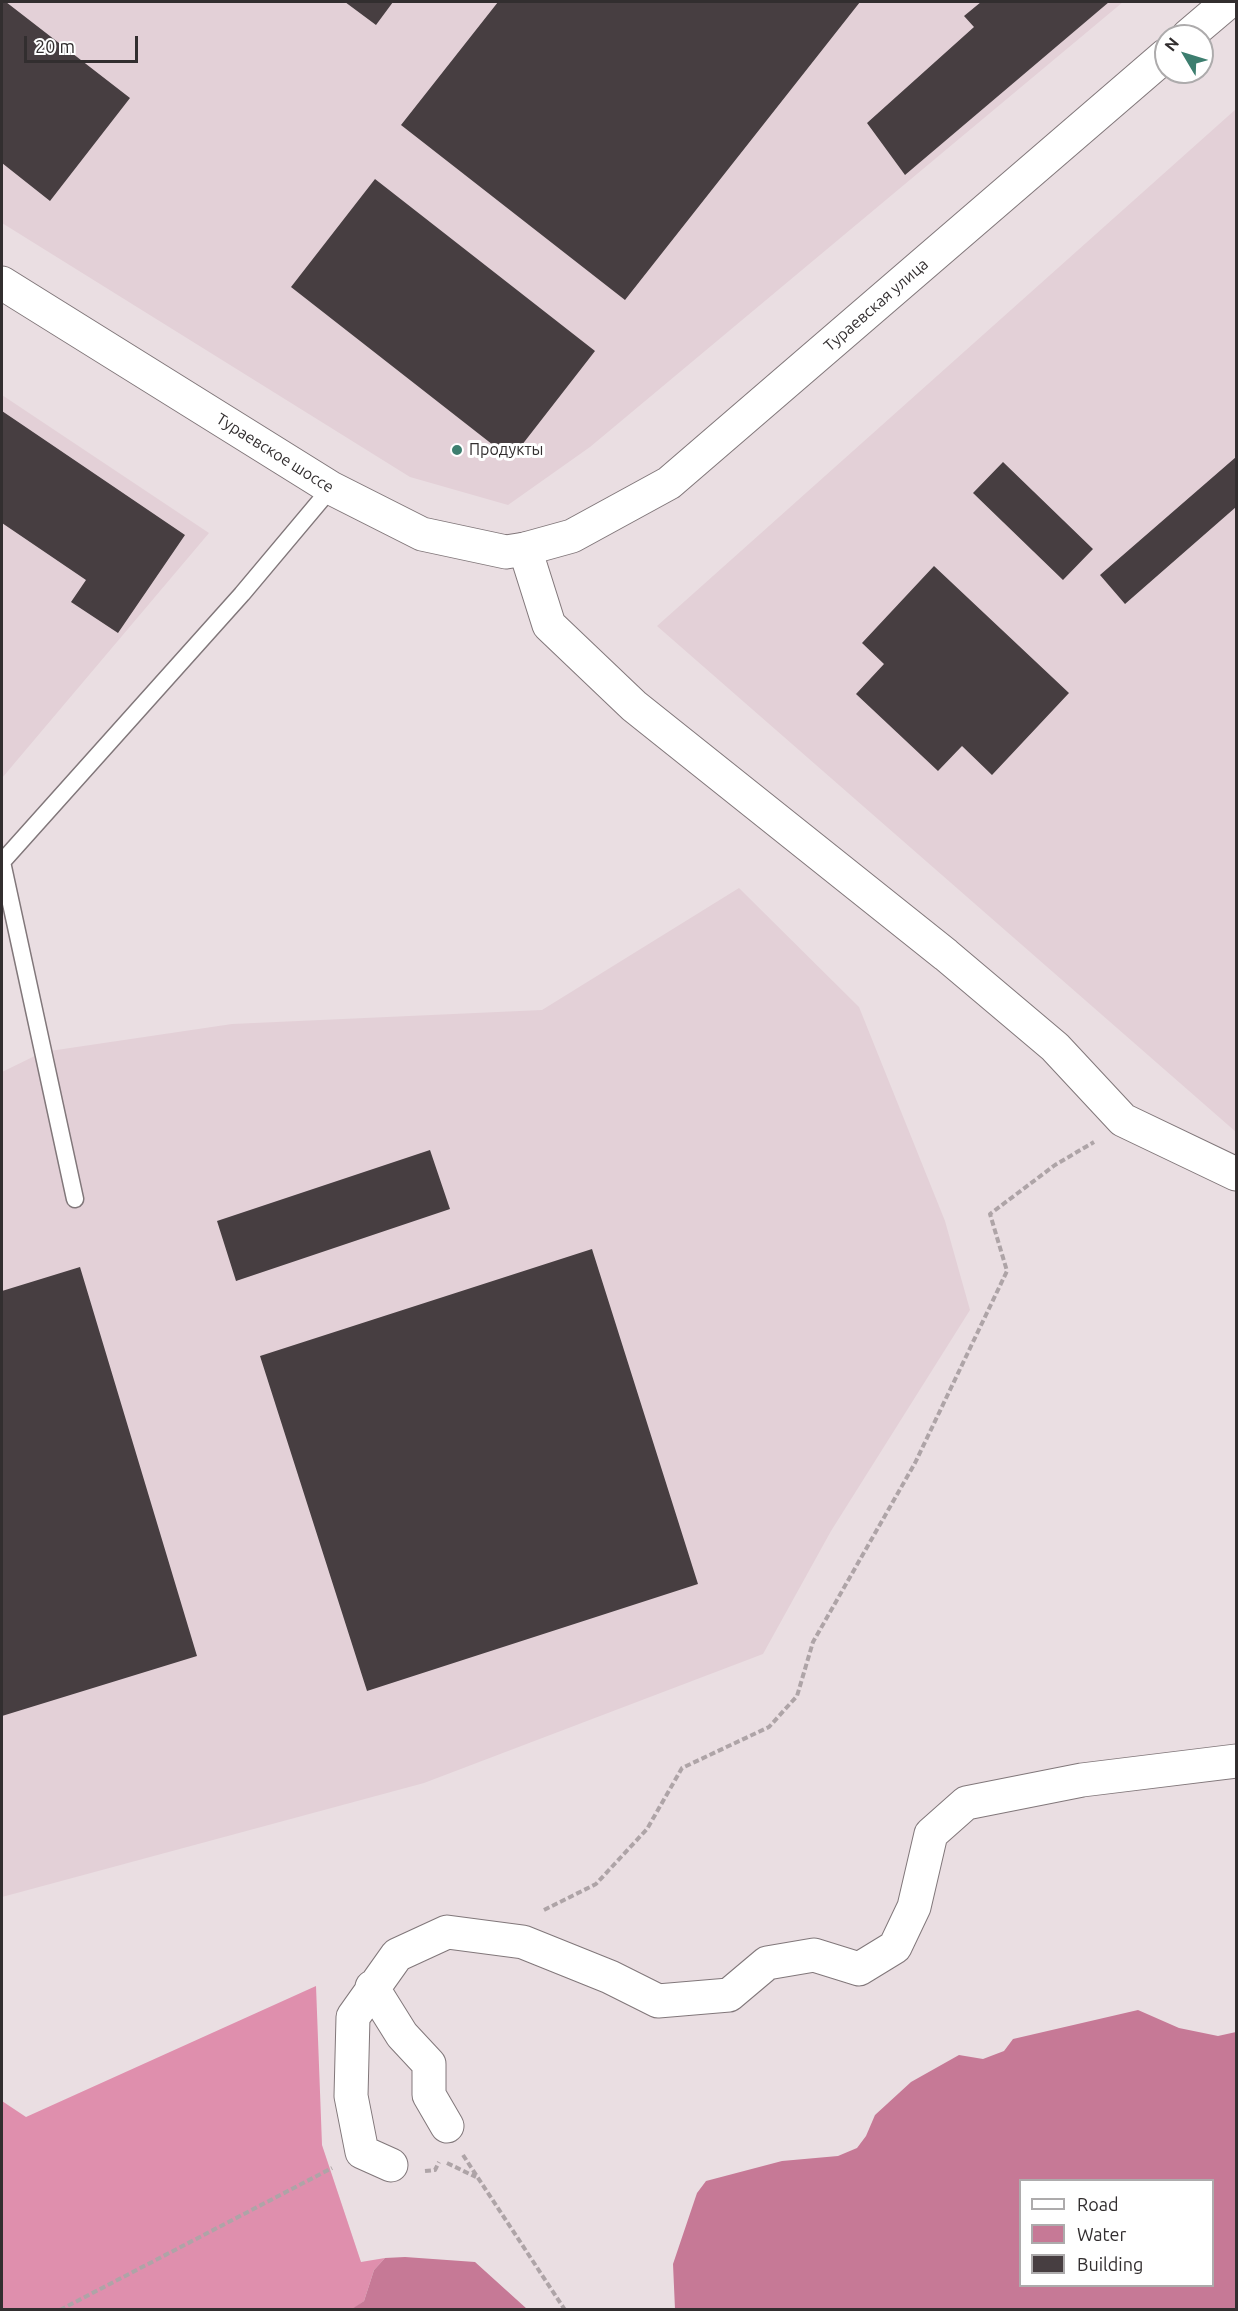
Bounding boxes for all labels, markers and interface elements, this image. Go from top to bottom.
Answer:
scale bar [27,24,141,62]
north arrow [1154,24,1214,84]
text: N [1161,34,1182,54]
text: 20 m [35,36,75,56]
street label: Тураевская улица [820,255,932,355]
street label: Тураевское шоссе [213,409,337,497]
place label: Продукты [469,440,544,460]
marker: Продукты [450,443,464,457]
legend [1019,2179,1214,2287]
text: Road [1077,2194,1119,2214]
text: Water [1077,2224,1126,2244]
text: Building [1077,2254,1143,2274]

